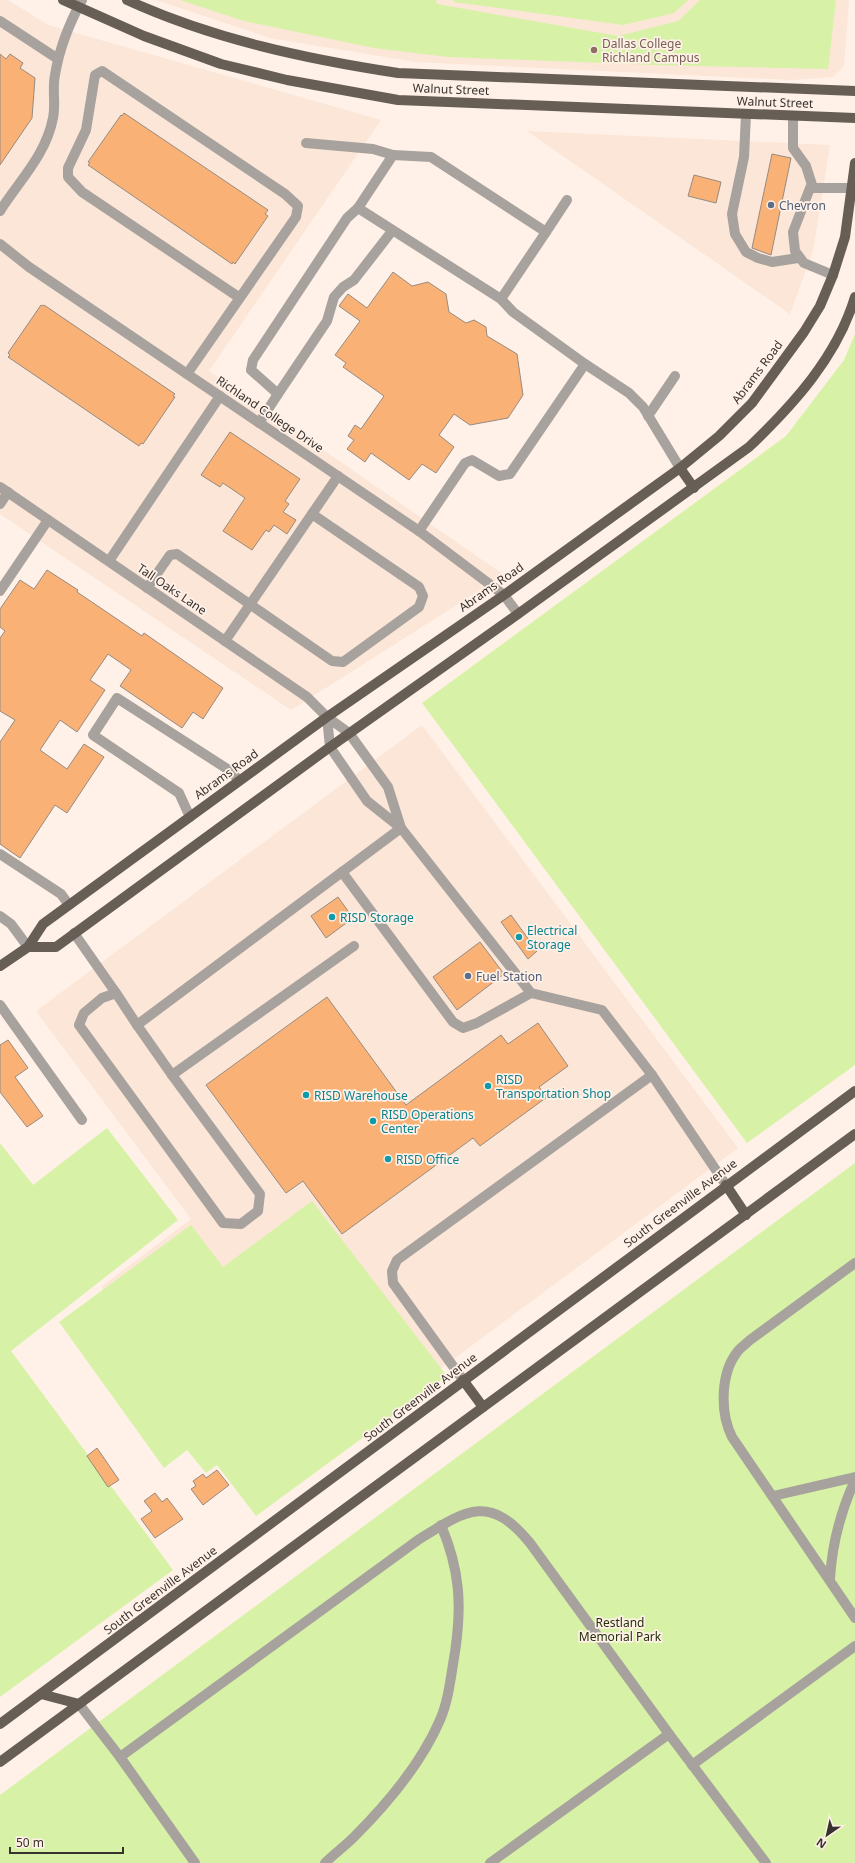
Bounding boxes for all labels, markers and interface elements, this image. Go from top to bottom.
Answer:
place label: Dallas College Richland Campus [602,35,700,66]
marker: Dallas College Richland Campus [589,45,599,55]
street label: Walnut Street [412,79,490,99]
street label: Walnut Street [736,92,814,112]
place label: Chevron [779,197,826,214]
marker: Chevron [766,200,776,210]
street label: Abrams Road [728,337,786,407]
street label: Richland College Drive [213,372,327,456]
street label: Abrams Road [455,558,527,616]
street label: Tall Oaks Lane [134,559,210,619]
street label: Abrams Road [190,745,262,803]
place label: RISD Storage [340,909,414,926]
marker: RISD Storage [327,912,337,922]
place label: Electrical Storage [527,922,577,953]
marker: Electrical Storage [514,932,524,942]
place label: Fuel Station [476,968,542,985]
marker: Fuel Station [463,971,473,981]
place label: RISD Transportation Shop [496,1071,611,1102]
marker: RISD Transportation Shop [483,1081,493,1091]
place label: RISD Warehouse [314,1087,408,1104]
marker: RISD Warehouse [301,1090,311,1100]
place label: RISD Operations Center [381,1106,474,1137]
marker: RISD Operations Center [368,1116,378,1126]
place label: RISD Office [396,1151,459,1168]
marker: RISD Office [383,1154,393,1164]
street label: South Greenville Avenue [620,1155,740,1251]
street label: South Greenville Avenue [360,1349,480,1445]
street label: South Greenville Avenue [100,1542,220,1638]
park label: Restland Memorial Park [579,1614,662,1645]
north arrow [807,1815,847,1855]
scale bar [10,1829,123,1855]
text: 50 m [16,1834,44,1851]
text: N [813,1835,829,1852]

